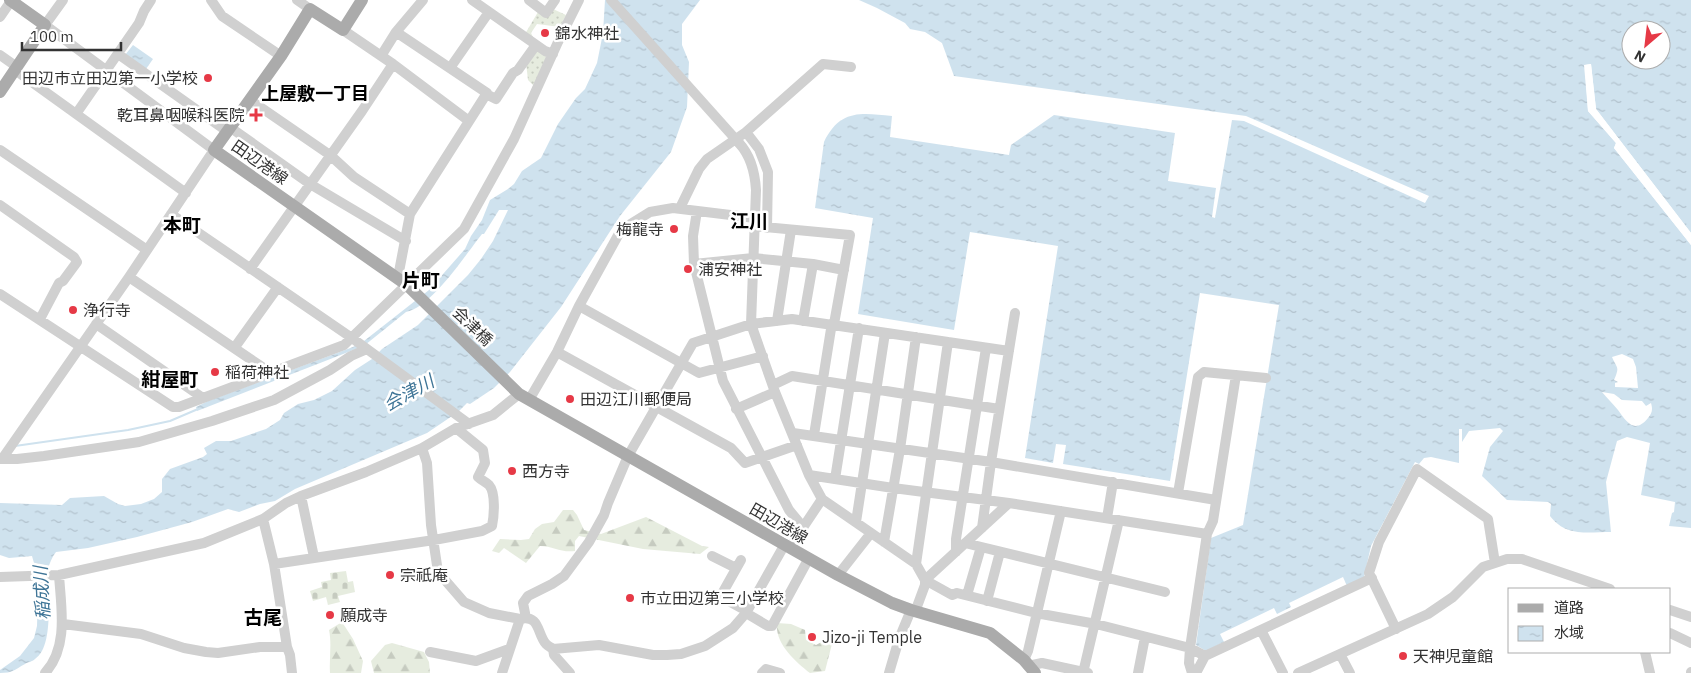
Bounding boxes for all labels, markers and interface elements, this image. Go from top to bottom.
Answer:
scale bar [22,20,121,52]
north arrow [1621,20,1671,70]
place label: 錦水神社 [555,23,619,43]
text: 100 m [30,27,74,46]
marker: 錦水神社 [539,27,551,39]
text: N [1631,46,1649,67]
place label: 田辺市立田辺第一小学校 [22,68,198,88]
marker: 田辺市立田辺第一小学校 [202,72,214,84]
district label: 上屋敷一丁目 [261,82,369,105]
place label: 乾耳鼻咽喉科医院 [117,105,245,125]
marker: 乾耳鼻咽喉科医院 [249,108,263,122]
street label: 田辺港線 [228,135,292,189]
district label: 江川 [730,209,768,233]
district label: 本町 [163,213,201,237]
place label: 梅龍寺 [616,219,664,239]
marker: 梅龍寺 [668,223,680,235]
place label: 浦安神社 [698,259,762,279]
marker: 浦安神社 [682,263,694,275]
district label: 片町 [402,268,440,292]
place label: 浄行寺 [83,300,131,320]
street label: 会津橋 [449,302,497,350]
marker: 浄行寺 [67,304,79,316]
place label: 稲荷神社 [225,362,289,382]
marker: 稲荷神社 [209,366,221,378]
district label: 紺屋町 [141,367,199,391]
water label: 会津川 [380,368,440,416]
place label: 田辺江川郵便局 [580,389,692,409]
marker: 田辺江川郵便局 [564,393,576,405]
place label: 西方寺 [522,461,570,481]
marker: 西方寺 [506,465,518,477]
street label: 田辺港線 [746,498,812,548]
water label: 稲成川 [28,563,54,621]
place label: 宗祇庵 [400,565,448,585]
marker: 宗祇庵 [384,569,396,581]
place label: 市立田辺第三小学校 [640,588,784,608]
legend [1508,588,1671,653]
marker: 市立田辺第三小学校 [624,592,636,604]
text: 道路 [1554,598,1584,617]
district label: 古尾 [244,605,282,629]
place label: 願成寺 [340,605,388,625]
marker: 願成寺 [324,609,336,621]
text: 水域 [1554,623,1584,642]
place label: Jizo-ji Temple [822,627,922,647]
marker: Jizo-ji Temple [806,631,818,643]
place label: 天神児童館 [1413,646,1493,666]
marker: 天神児童館 [1397,650,1409,662]

